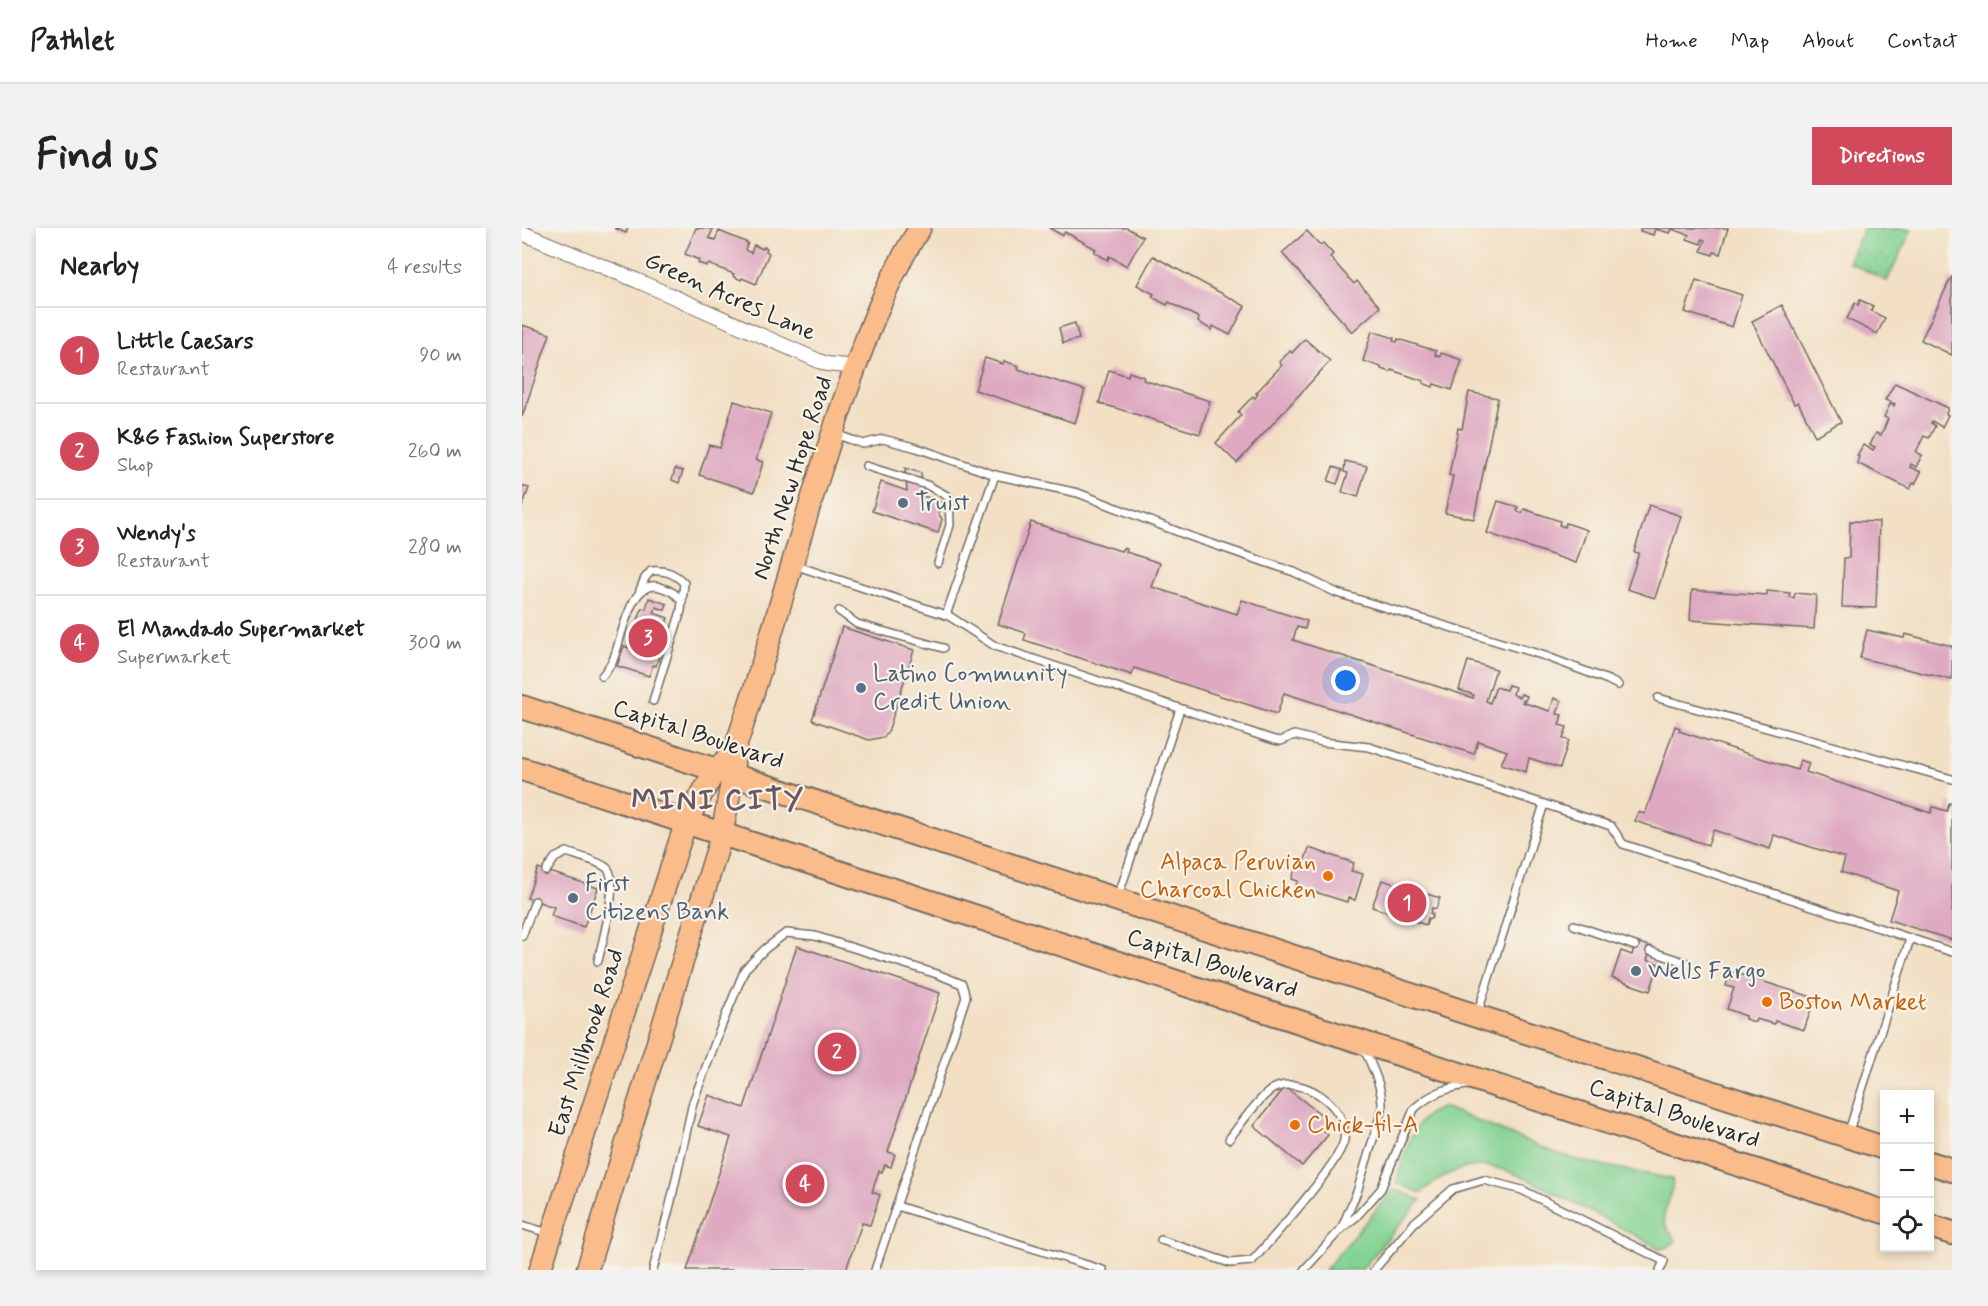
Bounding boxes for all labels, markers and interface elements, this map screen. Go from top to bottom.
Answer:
text: Pathlet [30,23,114,60]
text: Home [1646,27,1698,55]
text: Map [1731,27,1769,55]
text: About [1802,27,1854,55]
text: Contact [1887,27,1958,55]
button: Directions [1812,127,1952,185]
text: Find us [36,129,158,184]
street label: Green Acres Lane [639,245,821,349]
text: Nearby [60,250,139,284]
text: 4 results [387,254,462,281]
text: Little Caesars [117,328,254,356]
text: 1 [75,342,84,369]
text: 90 m [419,342,462,369]
text: Restaurant [117,356,210,383]
street label: North New Hope Road [745,372,841,584]
text: K&G Fashion Superstore [117,424,334,452]
text: 2 [75,438,84,465]
text: 260 m [408,438,462,465]
text: Shop [117,452,154,479]
place label: Truist [915,488,970,519]
marker: Truist [896,496,910,510]
text: Wendy's [117,520,196,548]
text: 3 [75,534,84,561]
text: 280 m [408,534,462,561]
text: Restaurant [117,548,210,575]
text: El Mandado Supermarket [117,616,365,644]
pin: 3 [628,616,668,660]
text: 4 [74,630,85,657]
text: 300 m [408,630,462,657]
text: Supermarket [117,644,231,671]
place label: Latino Community Credit Union [873,659,1068,718]
your location [1331,666,1360,695]
marker: Latino Community Credit Union [854,681,868,695]
street label: Capital Boulevard [609,693,787,777]
district label: MINI CITY [631,781,805,820]
place label: Alpaca Peruvian Charcoal Chicken [1140,847,1316,906]
place label: First Citizens Bank [585,869,729,928]
marker: Alpaca Peruvian Charcoal Chicken [1321,869,1335,883]
pin: 1 [1388,880,1426,926]
marker: First Citizens Bank [566,891,580,905]
street label: Capital Boulevard [1123,922,1301,1006]
street label: East Millbrook Road [542,945,632,1141]
place label: Wells Fargo [1648,956,1766,987]
marker: Wells Fargo [1629,964,1643,978]
place label: Boston Market [1779,987,1927,1018]
marker: Boston Market [1760,995,1774,1009]
pin: 2 [818,1030,856,1074]
street label: Capital Boulevard [1585,1072,1763,1156]
map controls [1880,1090,1934,1252]
button: + [1880,1090,1934,1144]
place label: Chick-fil-A [1307,1110,1419,1141]
marker: Chick-fil-A [1288,1118,1302,1132]
button: − [1880,1144,1934,1198]
pin: 4 [786,1162,824,1206]
button: locate [1880,1198,1934,1252]

